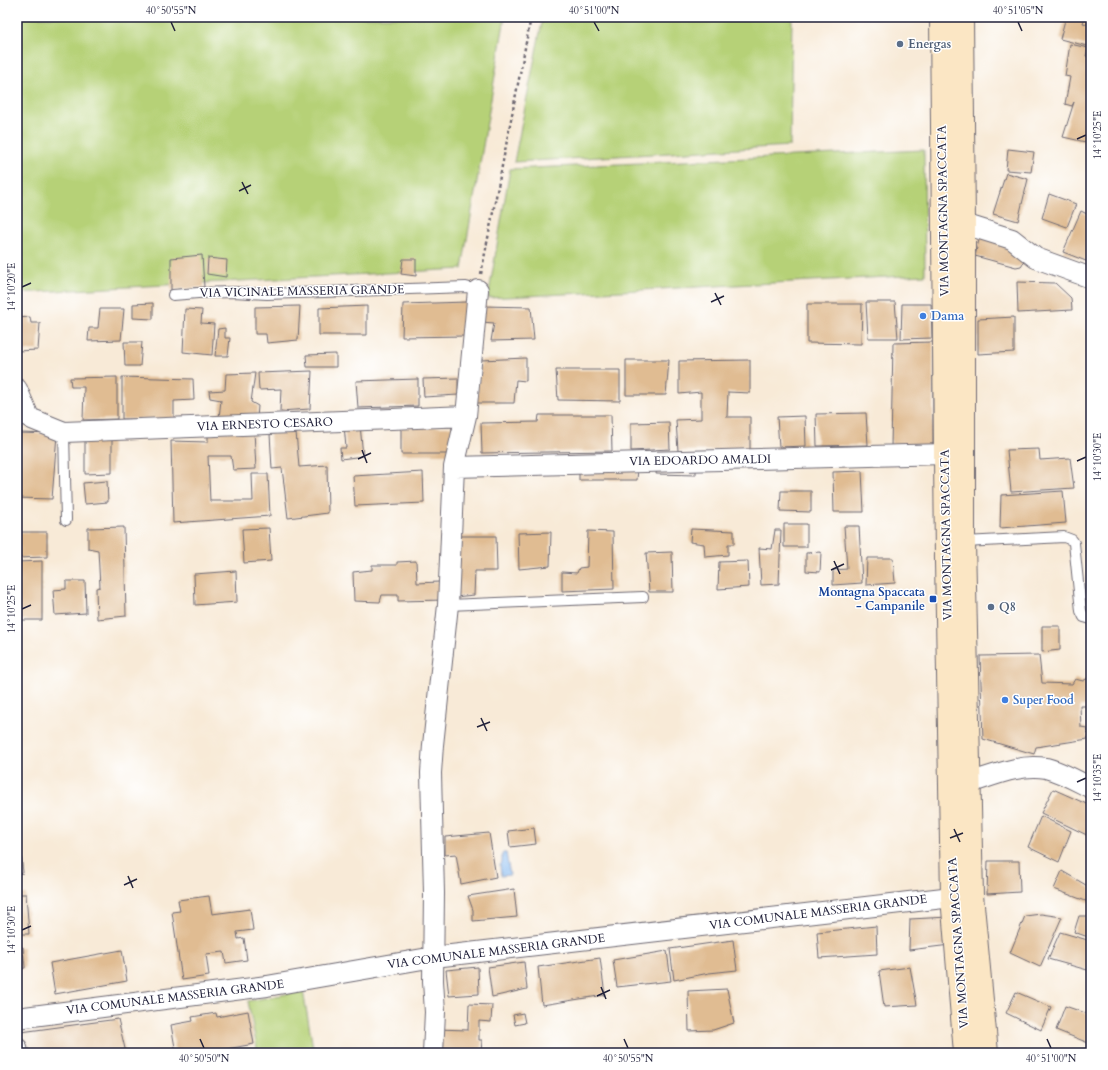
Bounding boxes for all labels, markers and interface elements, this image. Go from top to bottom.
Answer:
text: 40°50'55"N [146,4,197,18]
text: 40°51'00"N [569,4,620,18]
text: 40°51'05"N [993,4,1044,18]
place label: Energas [908,36,951,52]
marker: Energas [895,39,905,49]
text: 14°10'25"E [1091,111,1105,159]
street label: VIA MONTAGNA SPACCATA [933,125,952,297]
text: 14°10'20"E [5,263,19,311]
street label: VIA VICINALE MASSERIA GRANDE [200,281,404,301]
place label: Dama [931,308,964,324]
marker: Dama [918,311,928,321]
street label: VIA ERNESTO CESARO [197,414,333,434]
text: 14°10'30"E [1091,433,1105,481]
street label: VIA MONTAGNA SPACCATA [936,449,955,621]
street label: VIA EDOARDO AMALDI [629,451,771,469]
place label: Montagna Spaccata - Campanile [819,584,925,614]
text: 14°10'25"E [5,585,19,633]
marker: Montagna Spaccata - Campanile [928,594,938,604]
place label: Q8 [999,599,1016,615]
marker: Q8 [986,602,996,612]
place label: Super Food [1013,692,1074,708]
marker: Super Food [1000,695,1010,705]
text: 14°10'35"E [1091,754,1105,802]
street label: VIA MONTAGNA SPACCATA [944,857,972,1029]
street label: VIA COMUNALE MASSERIA GRANDE [708,891,928,933]
text: 14°10'30"E [5,906,19,954]
street label: VIA COMUNALE MASSERIA GRANDE [386,930,606,972]
street label: VIA COMUNALE MASSERIA GRANDE [65,976,285,1018]
text: 40°50'50"N [179,1052,230,1066]
text: 40°50'55"N [603,1052,654,1066]
text: 40°51'00"N [1026,1052,1077,1066]

